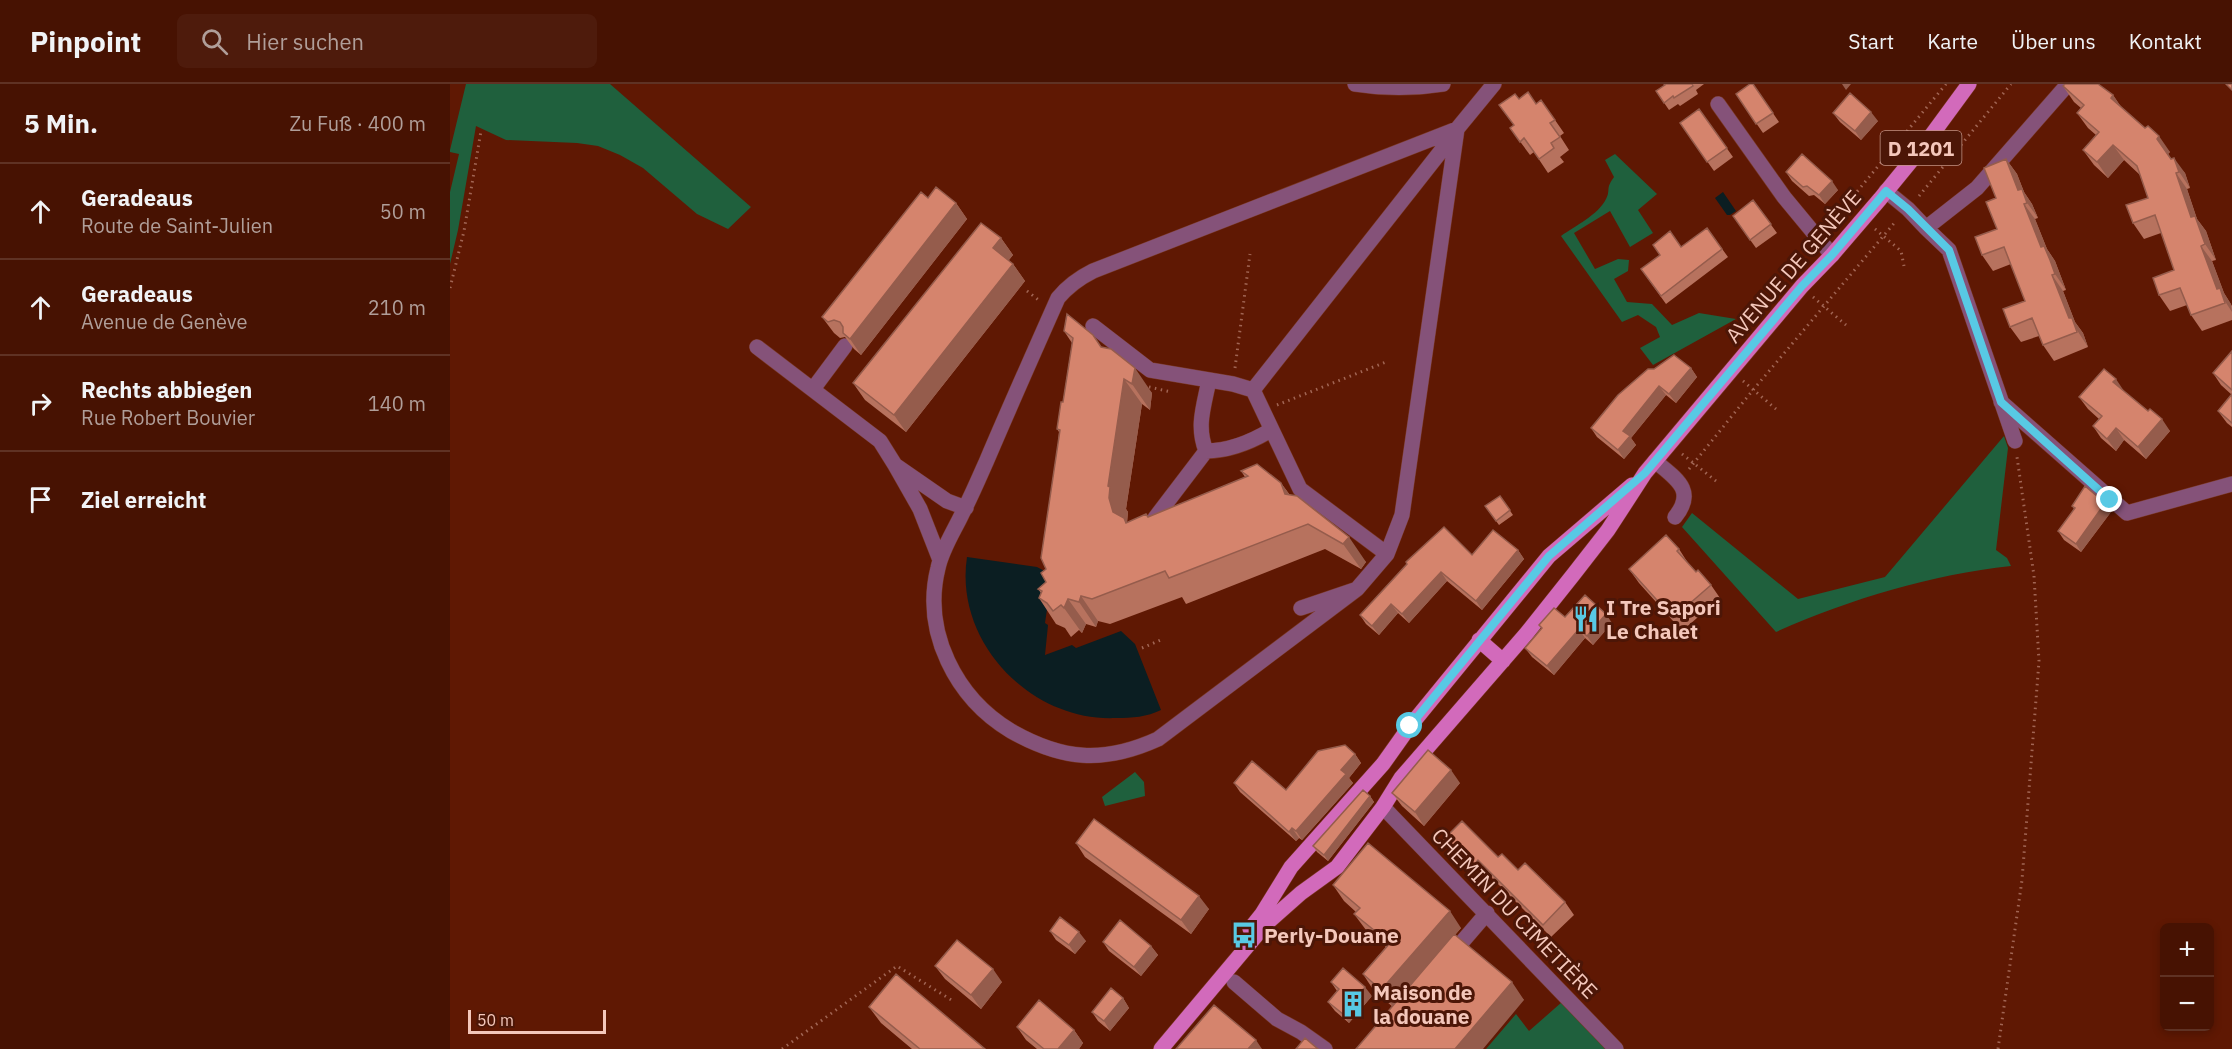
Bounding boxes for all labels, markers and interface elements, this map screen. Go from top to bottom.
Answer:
search box [177,14,597,68]
text: Pinpoint [30,23,141,60]
icon: search [198,25,231,58]
text: Hier suchen [246,27,364,56]
text: Start [1848,27,1894,55]
text: Karte [1927,27,1978,55]
text: Über uns [2011,27,2096,55]
text: Kontakt [2129,27,2202,55]
text: 5 Min. [24,106,98,140]
text: Zu Fuß · 400 m [289,110,426,137]
road number: D 1201 [1880,131,1962,165]
text: Geradeaus [81,183,193,212]
street label: AVENUE DE GENÈVE [1719,184,1867,348]
icon: ahead [24,195,57,228]
text: 50 m [380,198,426,225]
text: Route de Saint-Julien [81,212,273,239]
text: Geradeaus [81,279,193,308]
icon: ahead [24,291,57,324]
text: 210 m [368,294,426,321]
text: Avenue de Genève [81,308,248,335]
text: Rechts abbiegen [81,375,252,404]
icon: right [24,387,57,420]
text: 140 m [368,390,426,417]
text: Rue Robert Bouvier [81,404,255,431]
icon: arrive [24,483,57,516]
text: Ziel erreicht [81,485,206,514]
route end [2096,486,2122,512]
place label: I Tre Sapori Le Chalet [1606,593,1721,645]
restaurant icon: I Tre Sapori Le Chalet [1571,604,1601,634]
route start [1396,712,1422,738]
street label: CHEMIN DU CIMETIÈRE [1426,821,1604,1005]
bus stop icon: Perly-Douane [1229,920,1259,950]
place label: Perly-Douane [1264,921,1399,949]
map controls [2160,923,2214,1031]
button: + [2160,923,2214,977]
button: − [2160,977,2214,1031]
place label: Maison de la douane [1373,978,1473,1030]
building icon: Maison de la douane [1338,989,1368,1019]
scale bar [468,1007,606,1034]
text: 50 m [477,1010,514,1030]

